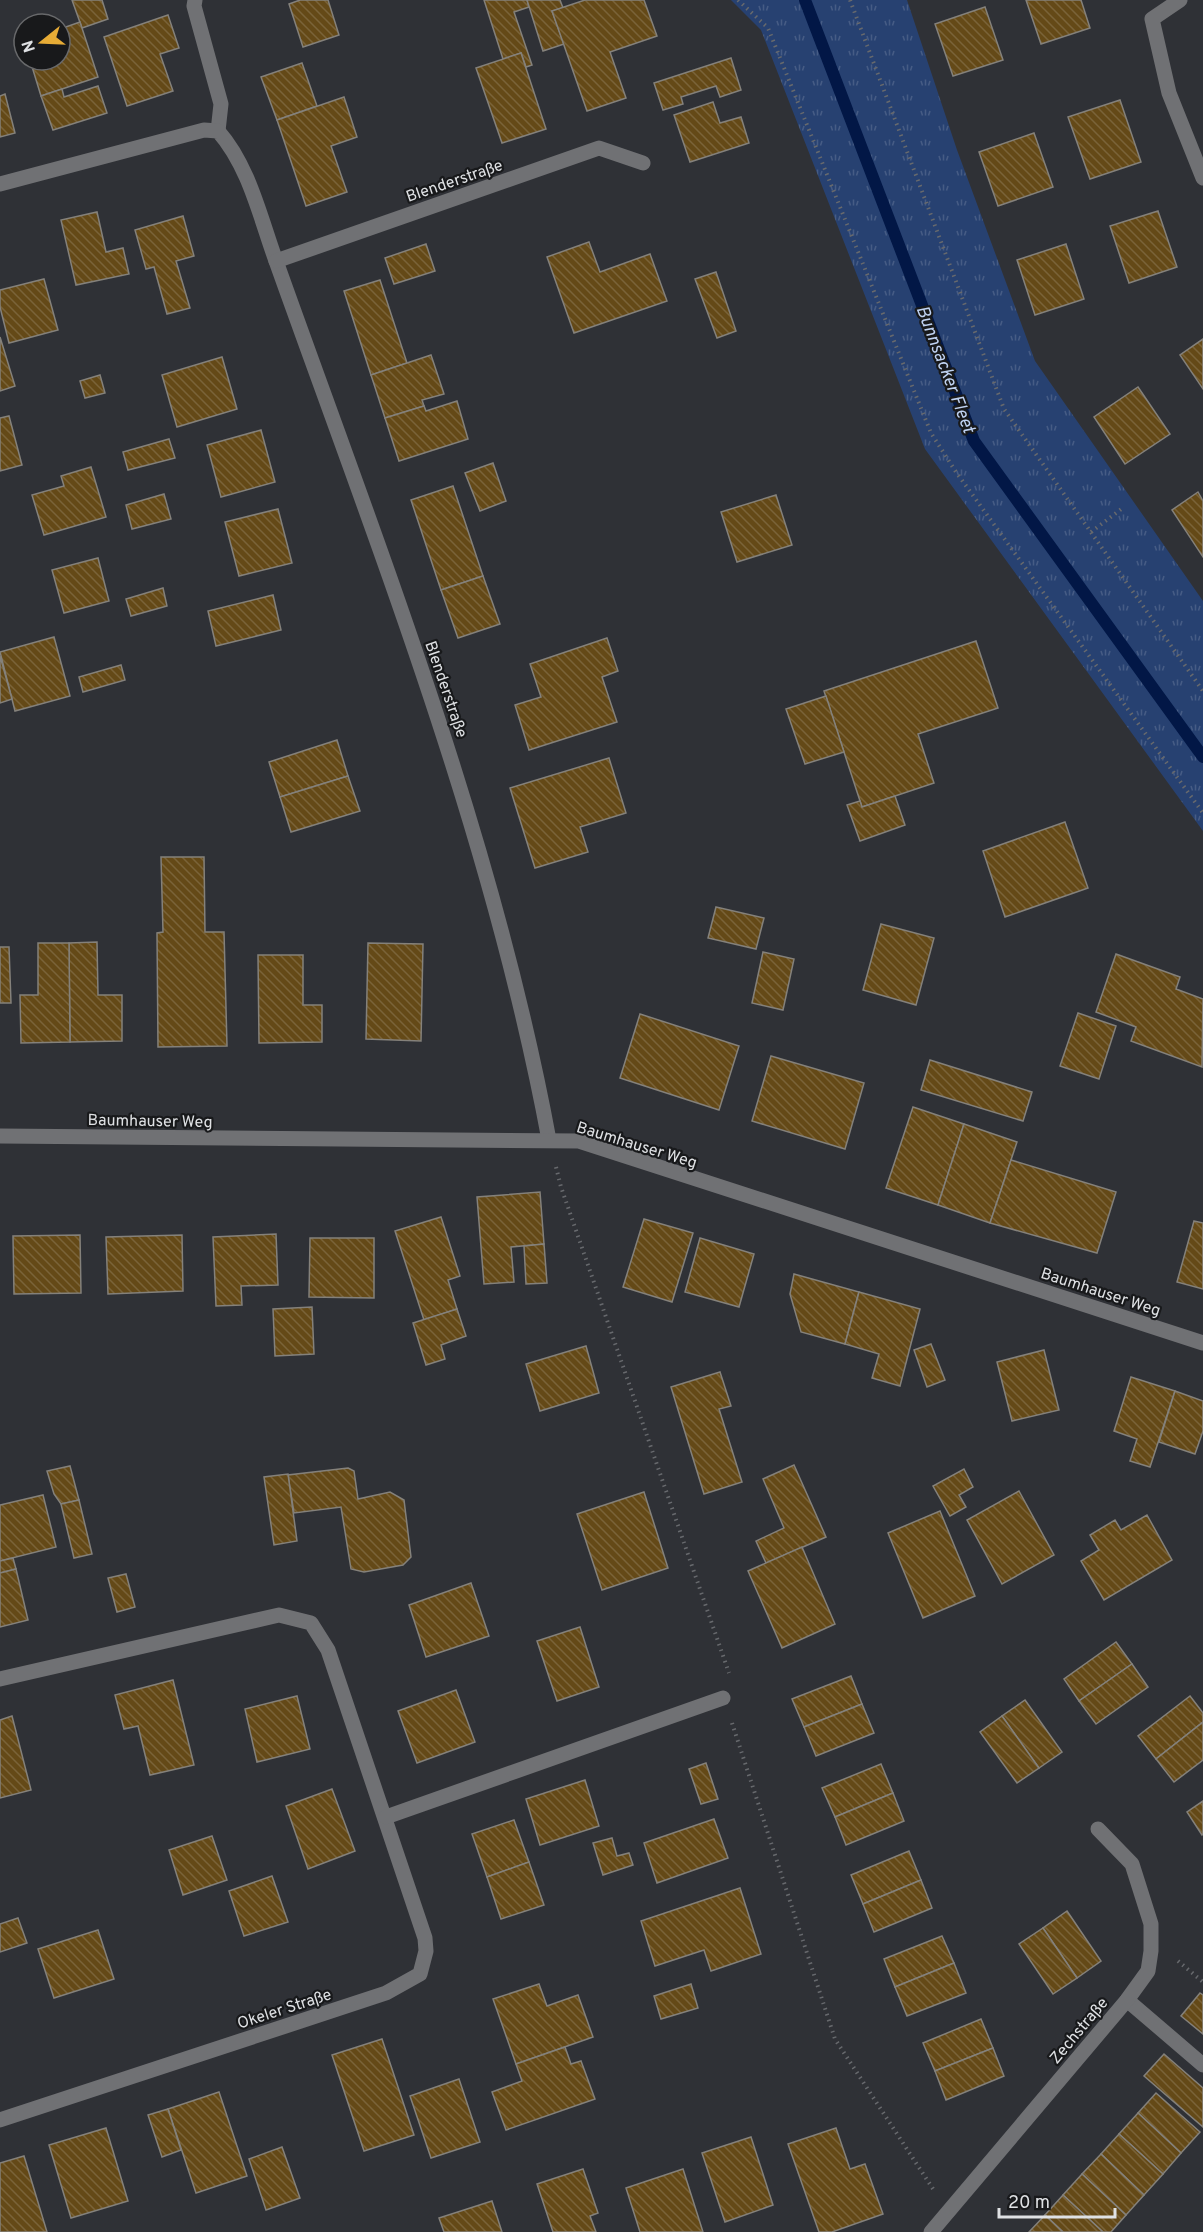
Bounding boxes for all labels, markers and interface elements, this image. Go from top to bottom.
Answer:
north arrow [12,12,72,72]
text: N [18,37,41,55]
street label: Blenderstraße [404,156,506,208]
water label: Bunnsacker Fleet [910,302,980,438]
street label: Blenderstraße [419,639,471,741]
street label: Baumhauser Weg [87,1111,213,1133]
street label: Baumhauser Weg [574,1118,699,1174]
street label: Baumhauser Weg [1038,1264,1163,1322]
street label: Okeler Straße [235,1985,334,2035]
street label: Zechstraße [1046,1994,1113,2069]
scale bar [999,2181,1114,2219]
text: 20 m [1008,2192,1050,2215]

